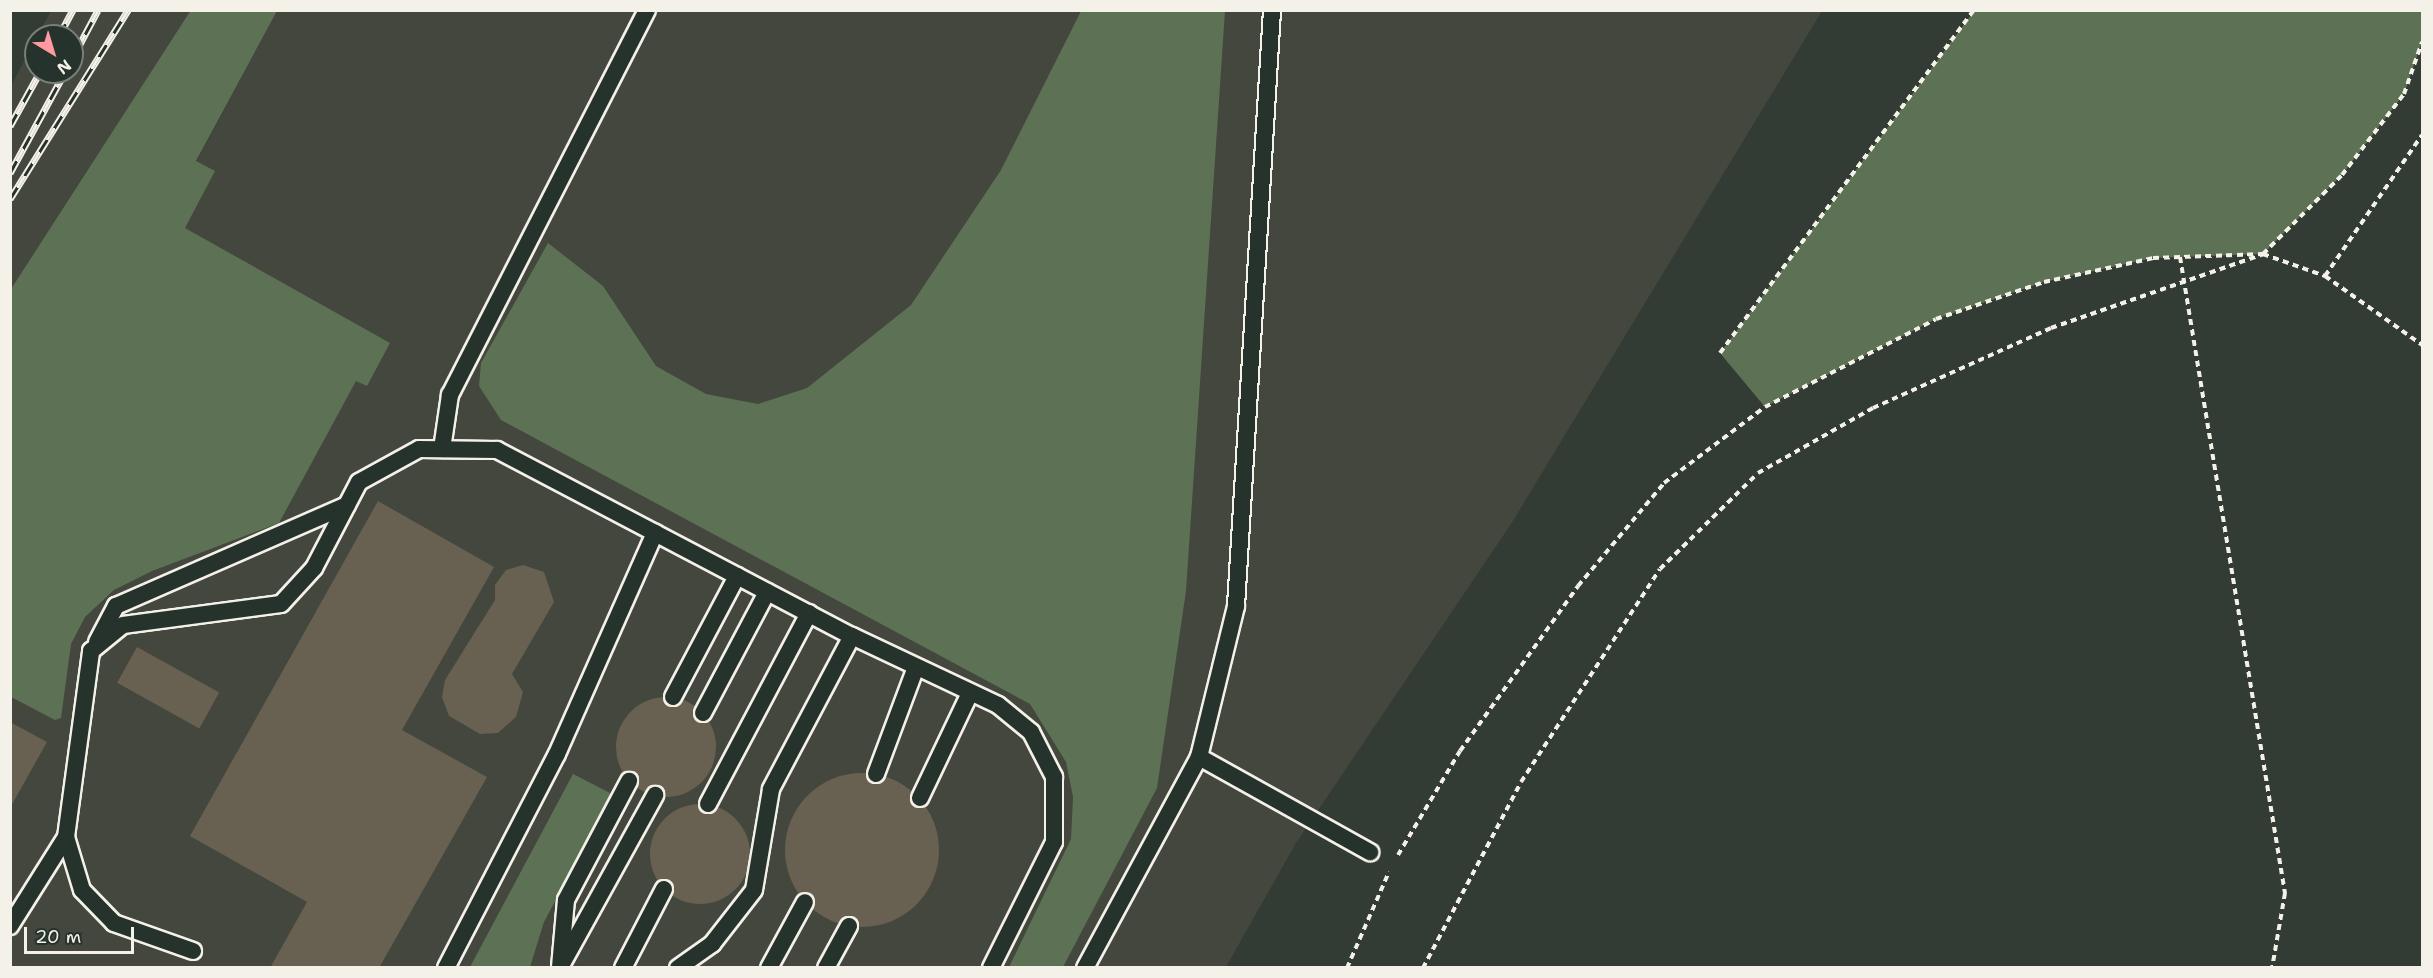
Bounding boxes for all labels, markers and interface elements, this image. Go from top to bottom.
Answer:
north arrow [24,24,84,84]
text: N [53,55,76,79]
scale bar [27,915,136,953]
text: 20 m [35,925,81,949]

